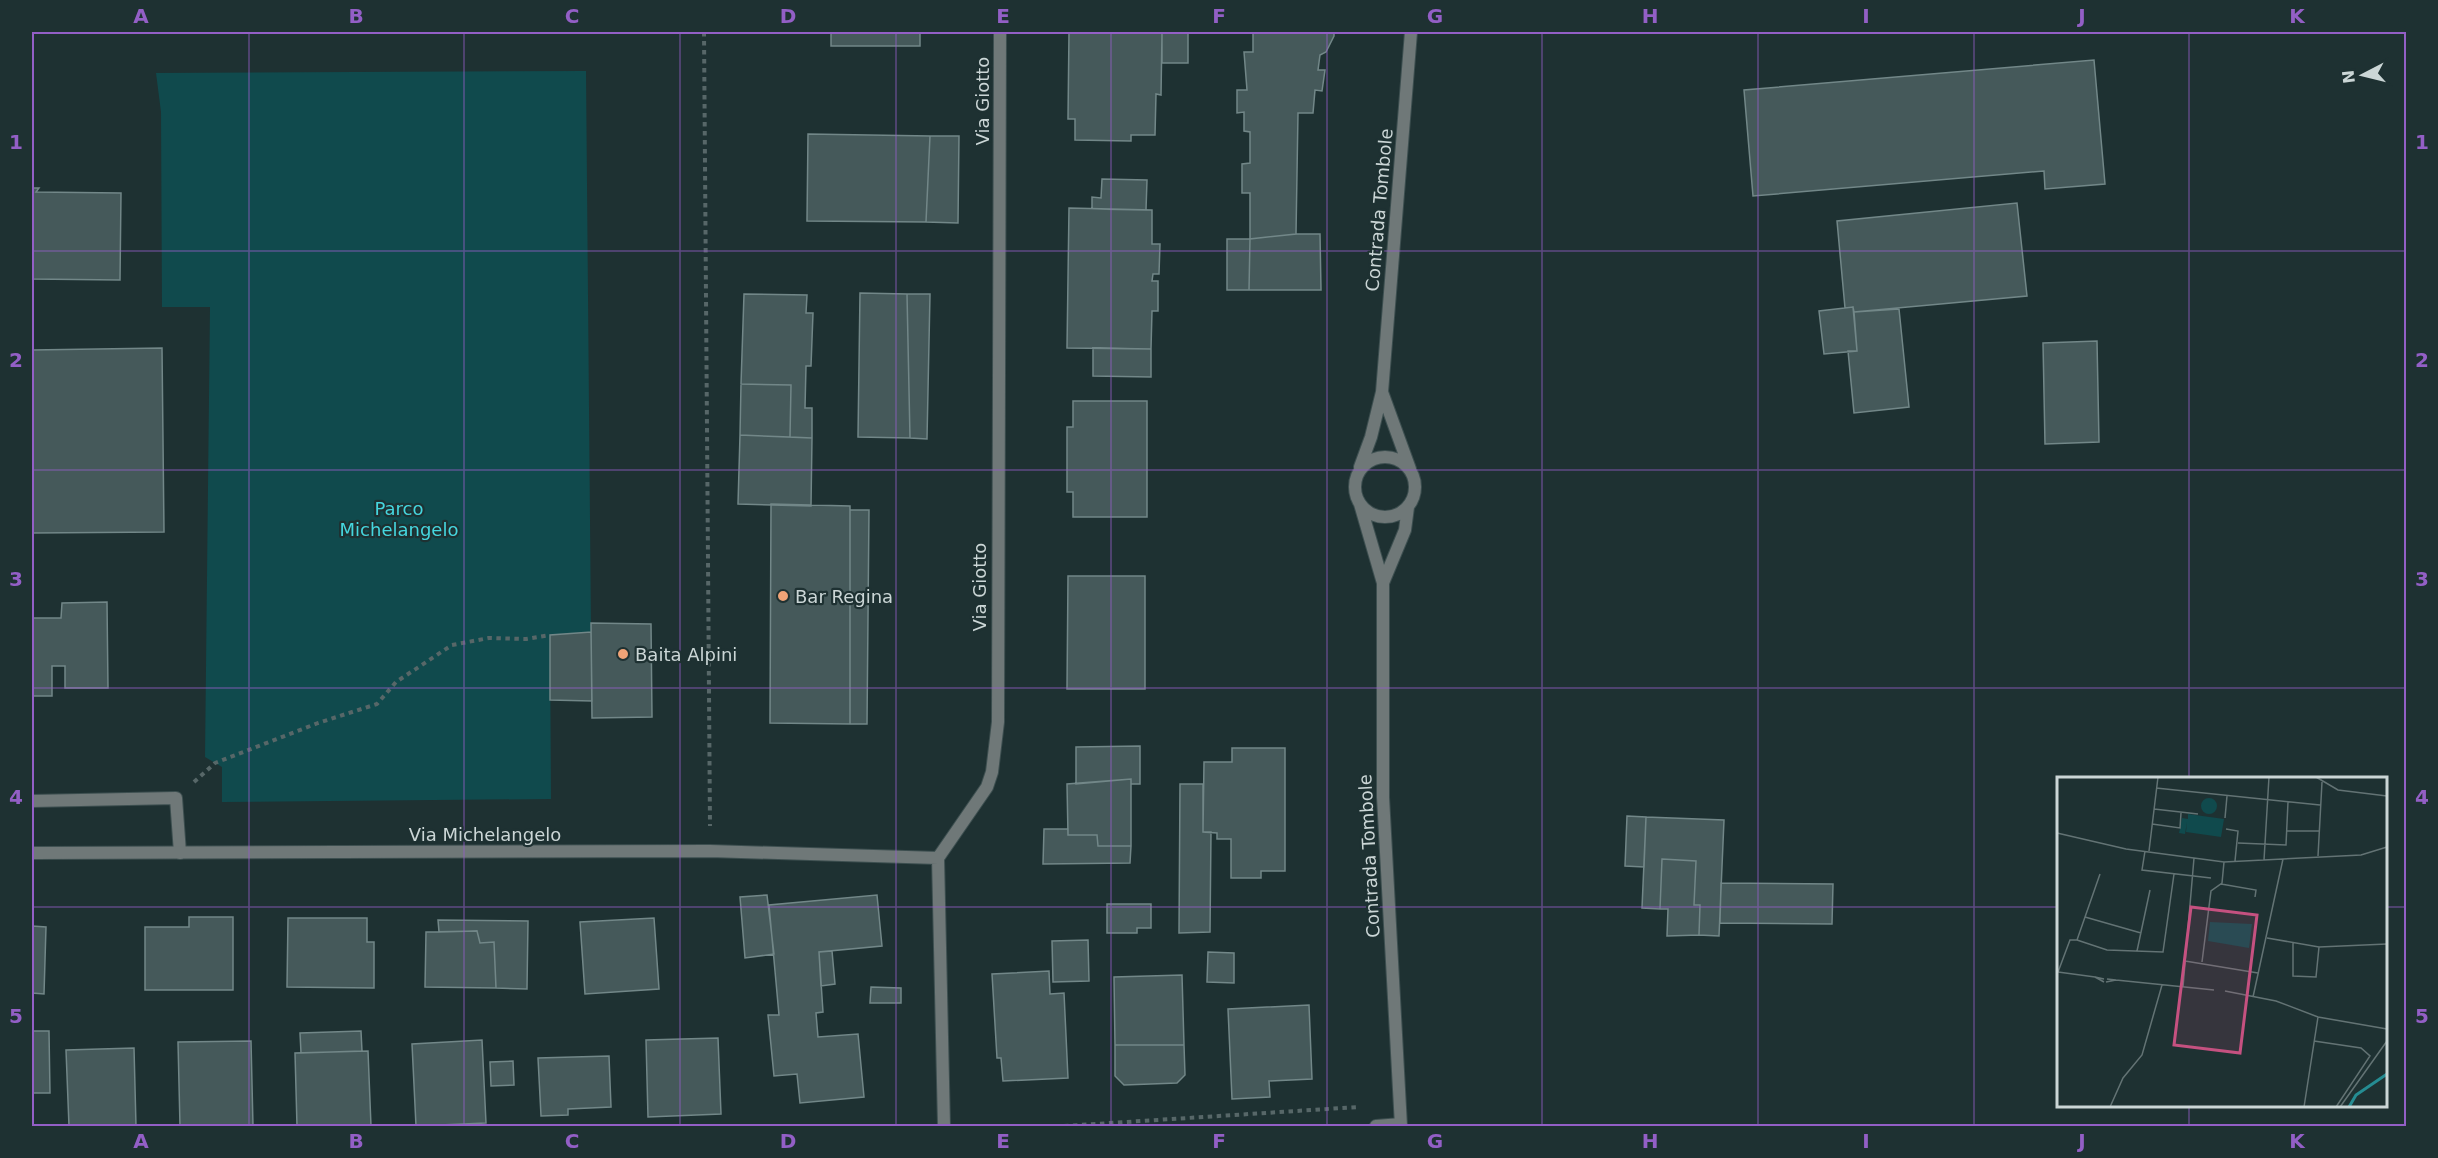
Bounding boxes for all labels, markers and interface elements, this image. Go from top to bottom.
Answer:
text: A [133,4,149,28]
text: B [348,4,364,28]
text: C [565,4,579,28]
text: D [780,4,796,28]
text: E [996,4,1010,28]
text: F [1212,4,1226,28]
text: G [1427,4,1443,28]
text: H [1642,4,1658,28]
text: I [1862,4,1870,28]
text: J [2076,4,2086,28]
text: K [2289,4,2306,28]
north arrow [2333,45,2393,105]
street label: Via Giotto [972,57,993,145]
text: N [2338,69,2359,85]
street label: Contrada Tombole [1361,128,1397,292]
text: 1 [9,130,23,154]
text: 1 [2415,130,2429,154]
text: 2 [9,348,23,372]
text: 2 [2415,348,2429,372]
park label: Parco Michelangelo [340,498,458,540]
street label: Via Giotto [969,543,990,631]
text: 3 [9,567,23,591]
text: 3 [2415,567,2429,591]
place label: Bar Regina [795,586,893,607]
marker: Bar Regina [776,589,790,603]
place label: Baita Alpini [635,644,737,665]
marker: Baita Alpini [616,647,630,661]
street label: Contrada Tombole [1354,774,1384,938]
inset map [2057,777,2387,1107]
text: 4 [9,785,23,809]
text: 4 [2415,785,2429,809]
street label: Via Michelangelo [409,824,561,845]
text: 5 [9,1004,23,1028]
text: 5 [2415,1004,2429,1028]
text: A [133,1129,149,1153]
text: B [348,1129,364,1153]
text: C [565,1129,579,1153]
text: D [780,1129,796,1153]
text: E [996,1129,1010,1153]
text: F [1212,1129,1226,1153]
text: G [1427,1129,1443,1153]
text: H [1642,1129,1658,1153]
text: I [1862,1129,1870,1153]
text: J [2076,1129,2086,1153]
text: K [2289,1129,2306,1153]

